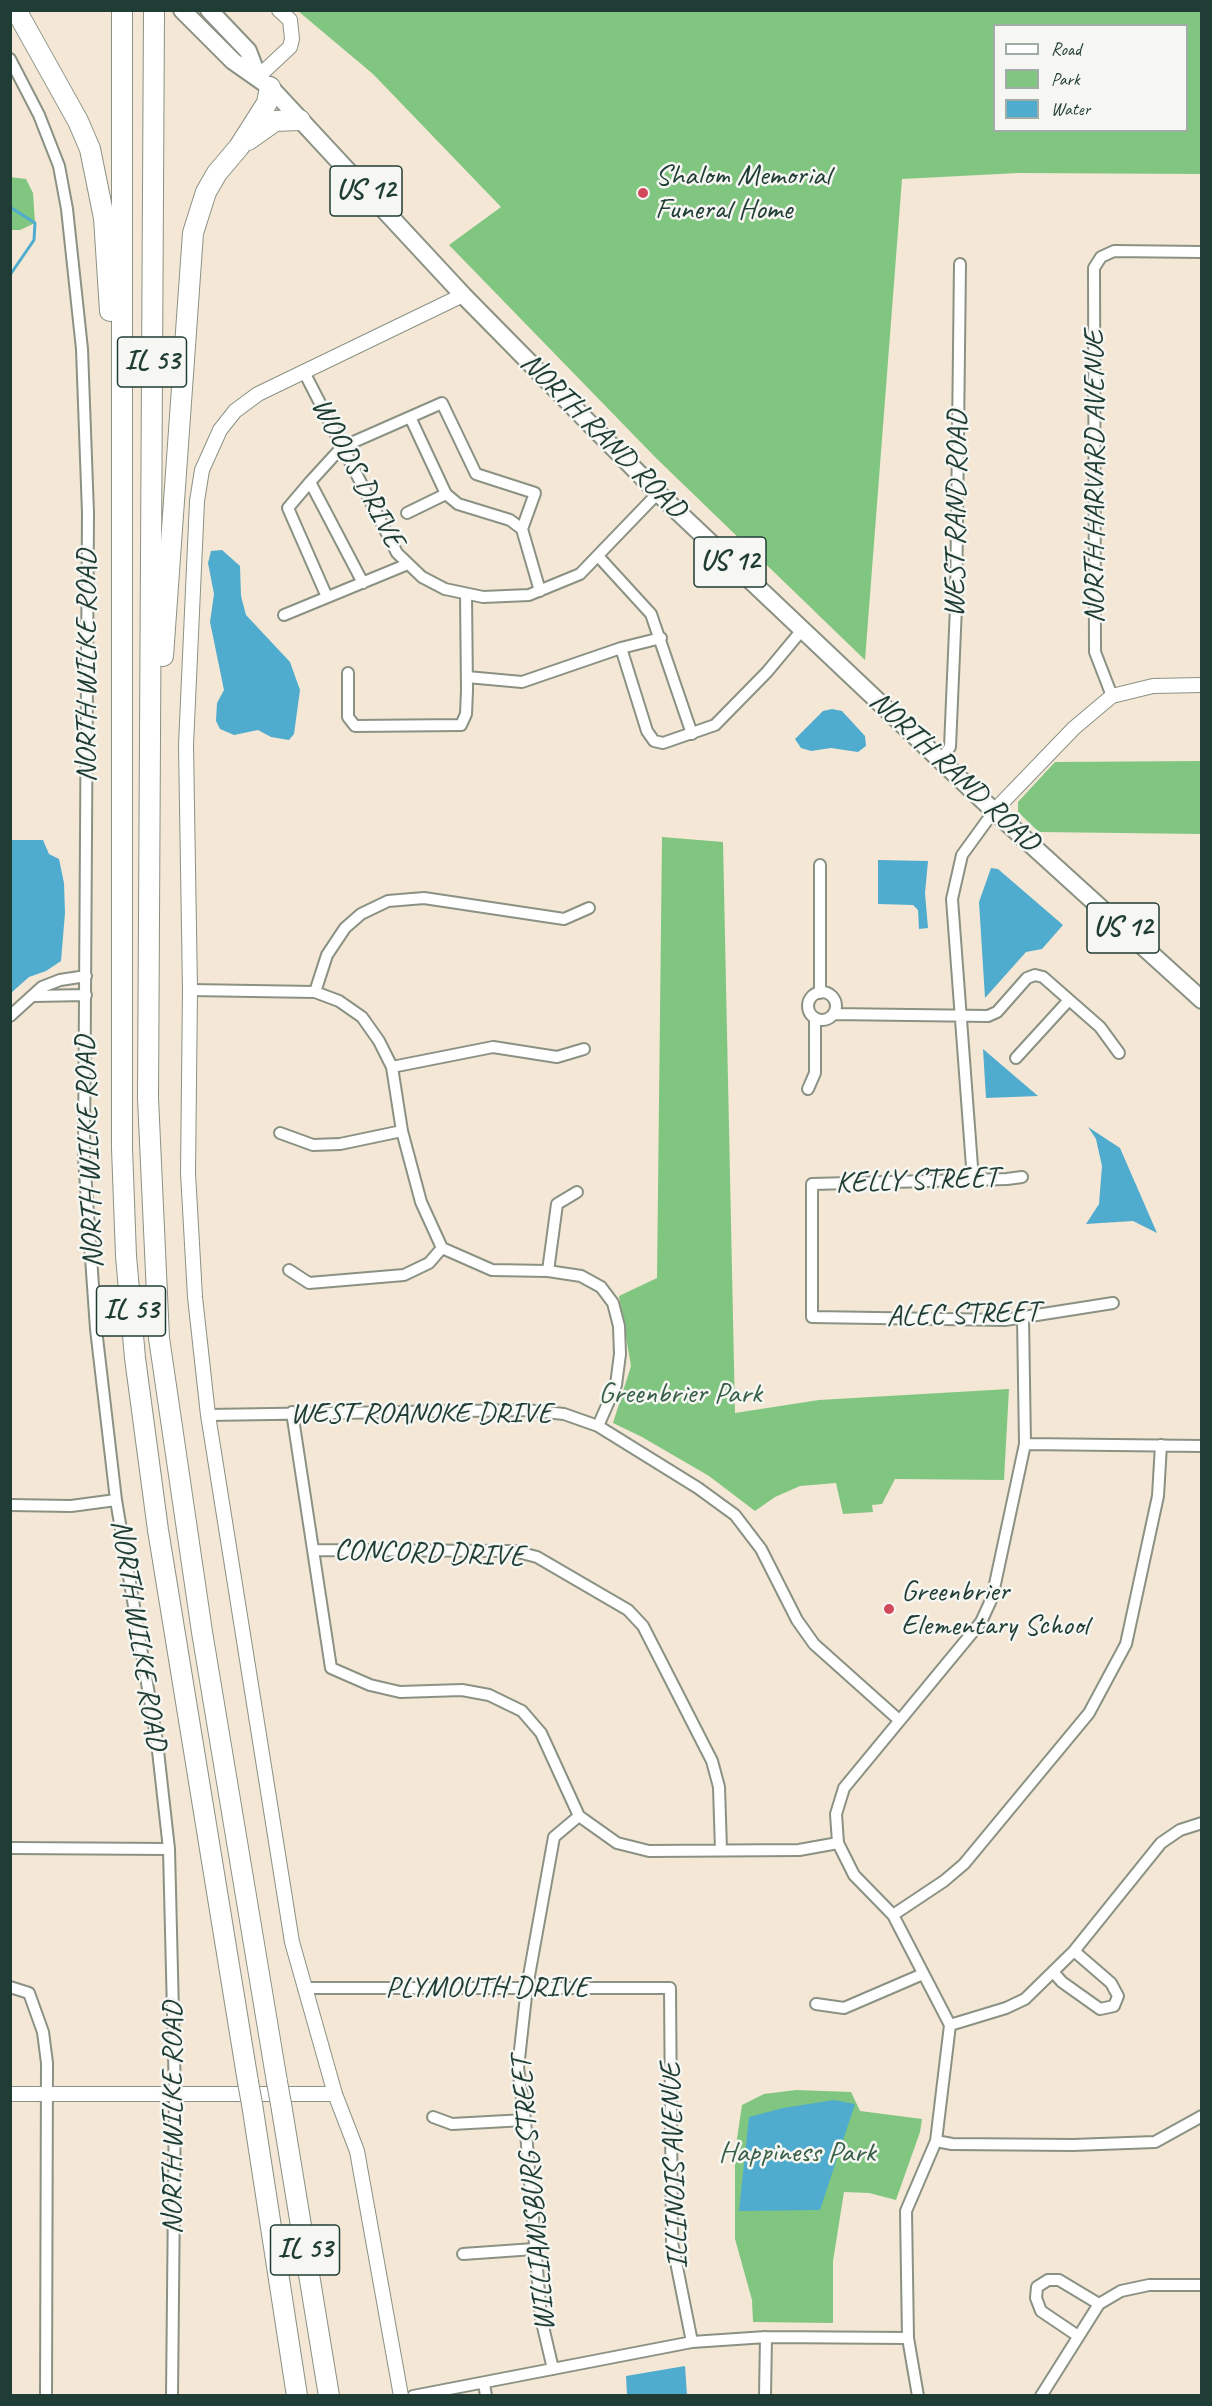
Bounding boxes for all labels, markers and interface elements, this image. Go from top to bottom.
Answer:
legend [993,24,1188,132]
text: Road [1051,38,1081,60]
text: Park [1051,68,1080,90]
text: Water [1051,98,1090,120]
place label: Shalom Memorial Funeral Home [655,158,830,228]
road number: US 12 [330,166,402,216]
marker: Shalom Memorial Funeral Home [636,186,650,200]
street label: NORTH HARVARD AVENUE [1077,330,1113,624]
road number: IL 53 [118,337,186,387]
street label: NORTH RAND ROAD [512,345,694,527]
street label: WOODS DRIVE [303,392,411,554]
street label: WEST RAND ROAD [937,410,977,618]
road number: US 12 [694,537,766,587]
street label: NORTH WILKE ROAD [69,550,105,782]
street label: NORTH RAND ROAD [861,684,1047,860]
road number: US 12 [1087,903,1159,953]
street label: NORTH WILKE ROAD [68,1035,112,1269]
street label: KELLY STREET [835,1160,999,1202]
road number: IL 53 [96,1286,166,1336]
street label: ALEC STREET [886,1294,1040,1336]
park label: Greenbrier Park [598,1376,762,1412]
street label: WEST ROANOKE DRIVE [290,1396,552,1432]
street label: NORTH WILKE ROAD [102,1517,174,1753]
street label: CONCORD DRIVE [333,1533,525,1575]
place label: Greenbrier Elementary School [901,1574,1088,1644]
marker: Greenbrier Elementary School [882,1602,896,1616]
street label: PLYMOUTH DRIVE [385,1970,589,2006]
street label: NORTH WILKE ROAD [155,2002,191,2234]
street label: WILLIAMSBURG STREET [504,2055,564,2333]
street label: ILLINOIS AVENUE [653,2062,697,2270]
park label: Happiness Park [719,2135,875,2171]
road number: IL 53 [270,2225,340,2275]

